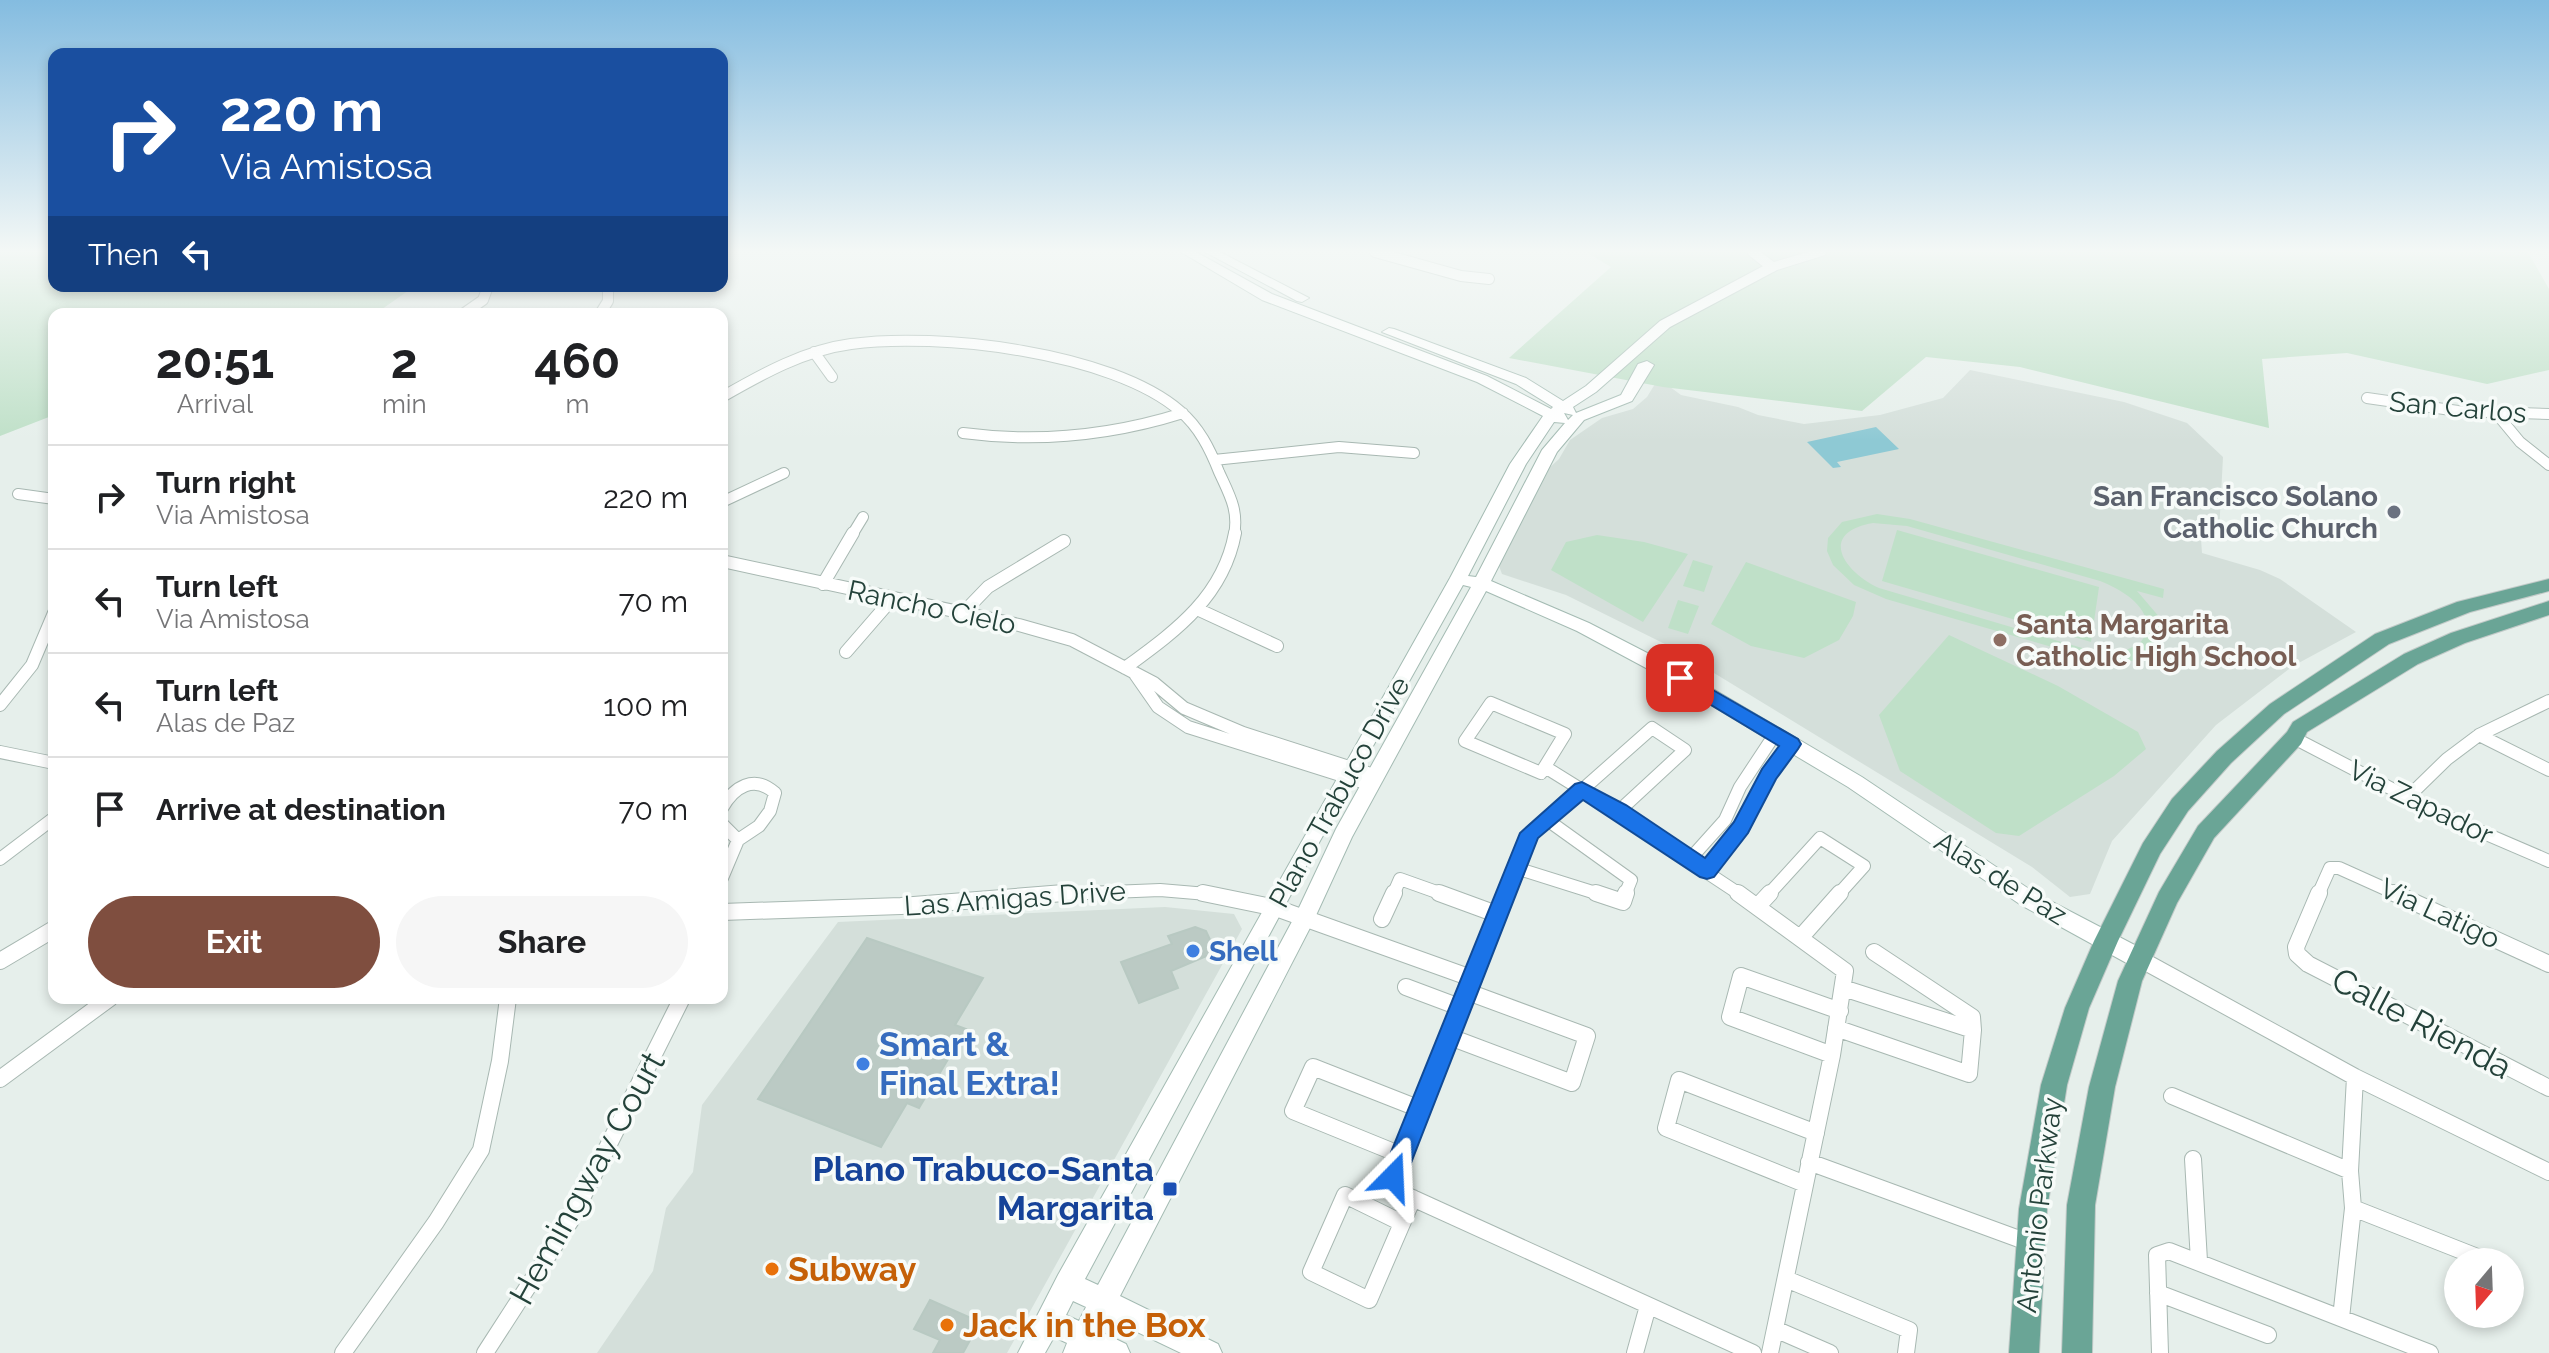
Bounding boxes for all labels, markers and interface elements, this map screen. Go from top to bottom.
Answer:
text: 220 m [220,78,383,144]
icon: right [88,80,192,184]
text: Via Amistosa [220,145,433,187]
icon: left [175,232,219,276]
text: Then [88,237,159,272]
text: 20:51 [156,333,274,389]
text: 2 [391,333,418,389]
text: 460 [534,333,620,389]
street label: San Carlos [2388,385,2528,430]
text: Arrival [177,389,253,419]
text: min [382,389,427,419]
text: m [565,389,589,419]
text: Turn right [156,465,296,500]
icon: right [88,475,132,519]
text: 220 m [603,480,688,515]
place label: San Francisco Solano Catholic Church [2093,480,2378,545]
text: Via Amistosa [156,500,310,530]
marker: San Francisco Solano Catholic Church [2385,503,2403,521]
text: Turn left [156,569,278,604]
street label: Rancho Cielo [845,574,1019,641]
icon: left [88,579,132,623]
text: 70 m [618,584,688,619]
text: Via Amistosa [156,604,310,634]
place label: Santa Margarita Catholic High School [2016,608,2296,673]
marker: Santa Margarita Catholic High School [1991,631,2009,649]
pin [1646,644,1714,712]
icon: arrive [1658,656,1702,700]
street label: Plano Trabuco Drive [1262,671,1417,913]
text: Turn left [156,673,278,708]
icon: left [88,683,132,727]
text: 100 m [603,688,688,723]
text: Alas de Paz [156,708,295,738]
street label: Via Zapador [2343,753,2499,852]
icon: arrive [88,787,132,831]
text: Arrive at destination [156,792,446,827]
text: 70 m [618,792,688,827]
street label: Alas de Paz [1928,825,2073,932]
street label: Via Latigo [2375,871,2505,956]
street label: Las Amigas Drive [903,874,1127,923]
button: Exit [88,896,380,988]
button: Share [396,896,688,988]
place label: Shell [1209,935,1278,968]
marker: Shell [1184,942,1202,960]
street label: Calle Rienda [2325,959,2519,1087]
place label: Smart & Final Extra! [879,1024,1060,1103]
street label: Hemingway Court [501,1044,673,1311]
marker: Smart & Final Extra! [854,1055,872,1073]
street label: Antonio Parkway [2010,1095,2069,1315]
position arrow [1351,1135,1435,1219]
place label: Plano Trabuco-Santa Margarita [813,1149,1154,1228]
marker: Plano Trabuco-Santa Margarita [1161,1180,1179,1198]
north arrow [2444,1248,2524,1328]
map controls [2444,1248,2524,1328]
place label: Subway [788,1249,917,1289]
marker: Subway [763,1260,781,1278]
place label: Jack in the Box [963,1305,1206,1345]
marker: Jack in the Box [938,1316,956,1334]

